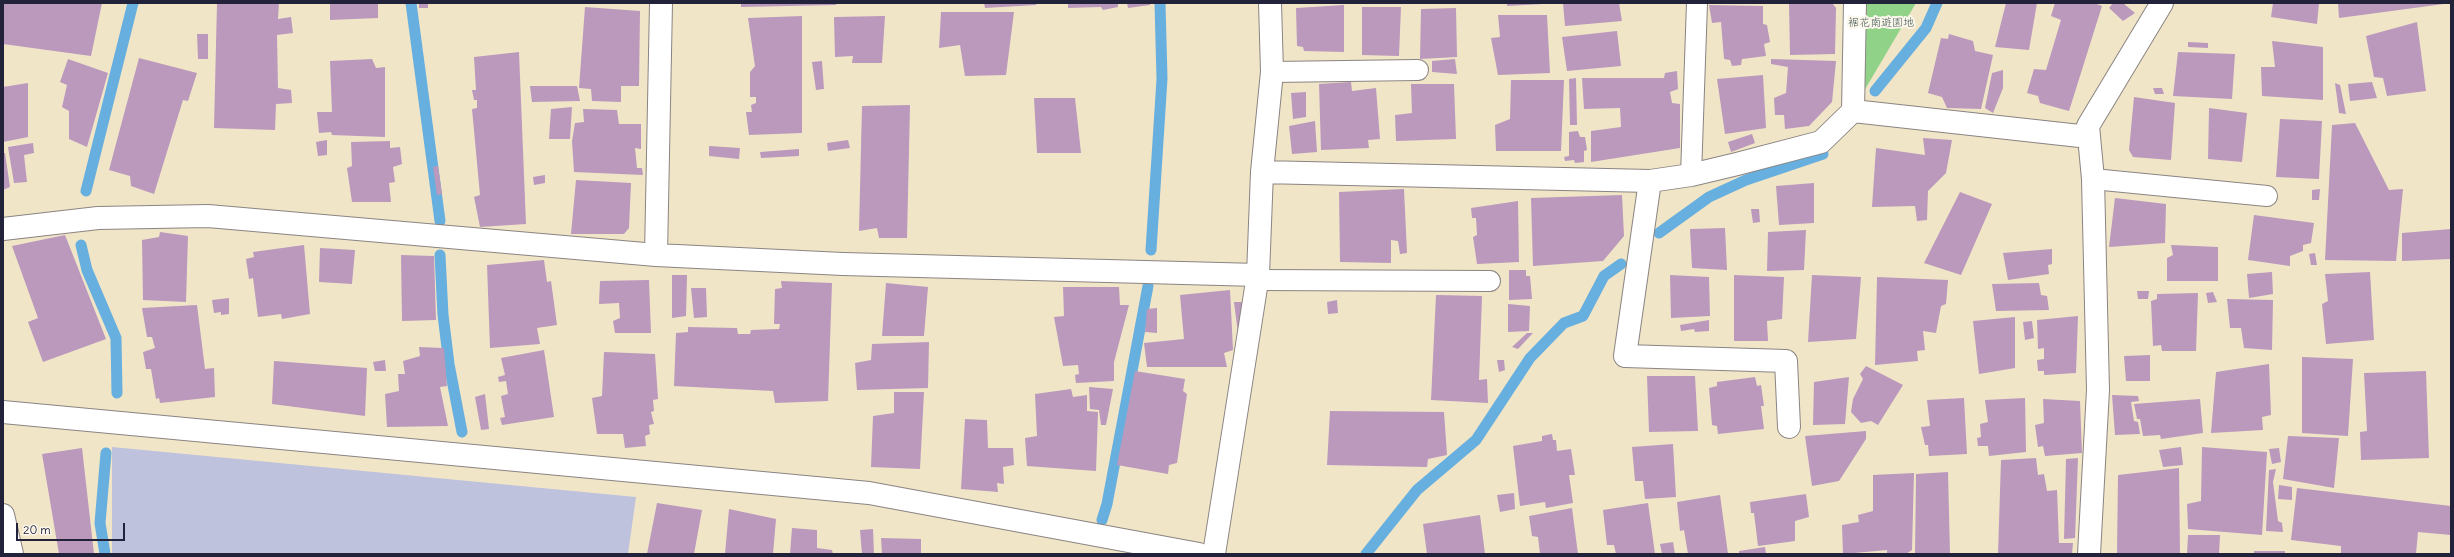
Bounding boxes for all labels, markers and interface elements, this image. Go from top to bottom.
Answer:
park label: 裾花南遊園地 [1848,16,1914,30]
scale bar [18,515,127,541]
text: 20 m [23,522,51,537]

